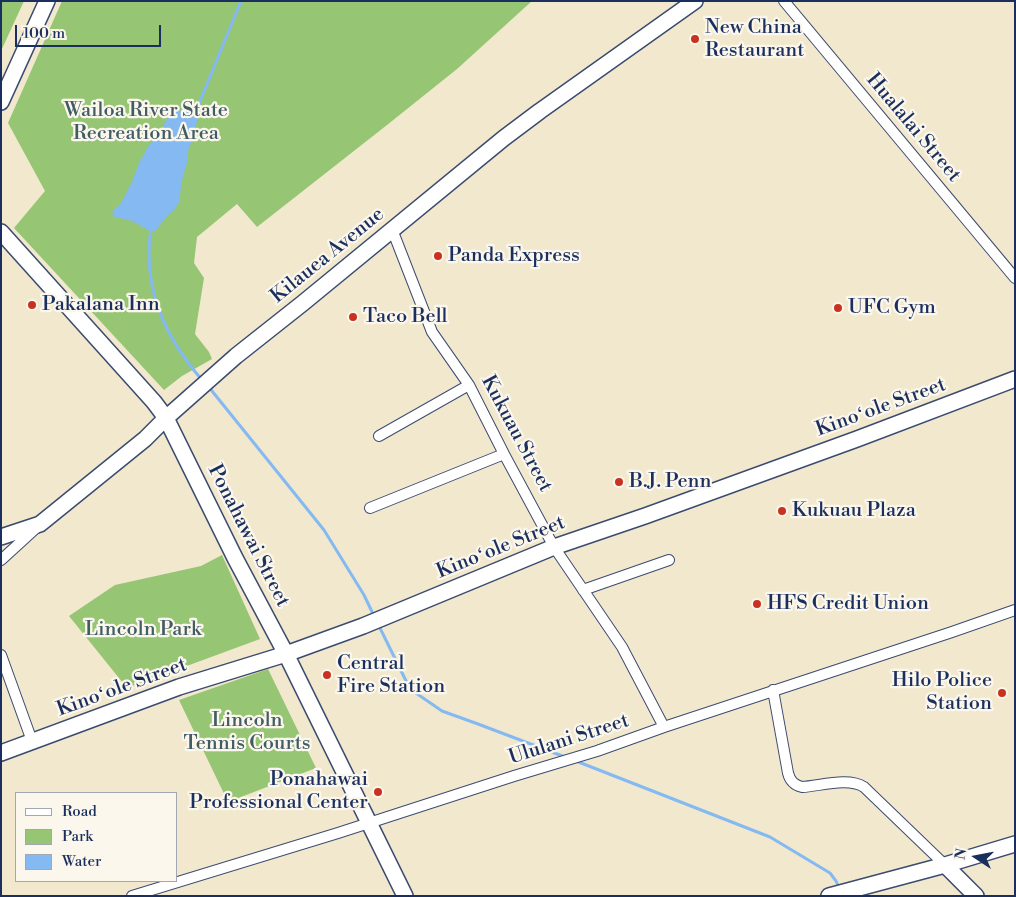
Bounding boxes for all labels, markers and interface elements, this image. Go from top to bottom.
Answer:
scale bar [18,15,164,47]
place label: New China Restaurant [705,16,804,63]
text: 100 m [23,24,65,43]
marker: New China Restaurant [689,33,701,45]
street label: Hualalai Street [861,69,965,187]
park label: Wailoa River State Recreation Area [64,99,228,146]
street label: Kilauea Avenue [266,203,390,309]
place label: Panda Express [448,244,580,268]
marker: Panda Express [432,250,444,262]
place label: Pakalana Inn [42,293,160,317]
place label: UFC Gym [848,296,936,320]
marker: Pakalana Inn [26,299,38,311]
marker: UFC Gym [832,302,844,314]
place label: Taco Bell [363,305,447,329]
marker: Taco Bell [347,311,359,323]
street label: Kukuau Street [475,372,557,496]
street label: Kinoʻole Street [813,373,949,443]
street label: Ponahawai Street [202,461,294,611]
place label: B.J. Penn [629,470,711,494]
marker: B.J. Penn [613,476,625,488]
place label: Kukuau Plaza [792,499,916,523]
marker: Kukuau Plaza [776,505,788,517]
street label: Kinoʻole Street [433,511,569,585]
place label: HFS Credit Union [767,592,929,616]
marker: HFS Credit Union [751,598,763,610]
park label: Lincoln Park [85,618,201,642]
place label: Central Fire Station [337,652,445,699]
street label: Kinoʻole Street [54,653,190,723]
marker: Central Fire Station [321,669,333,681]
place label: Hilo Police Station [892,669,992,716]
marker: Hilo Police Station [996,687,1008,699]
park label: Lincoln Tennis Courts [183,709,311,756]
street label: Ululani Street [506,709,632,771]
place label: Ponahawai Professional Center [189,768,368,815]
marker: Ponahawai Professional Center [372,786,384,798]
legend [15,792,178,882]
text: Road [62,802,97,821]
text: Park [62,827,93,846]
north arrow [951,832,1001,882]
text: N [951,847,971,861]
text: Water [62,852,101,871]

